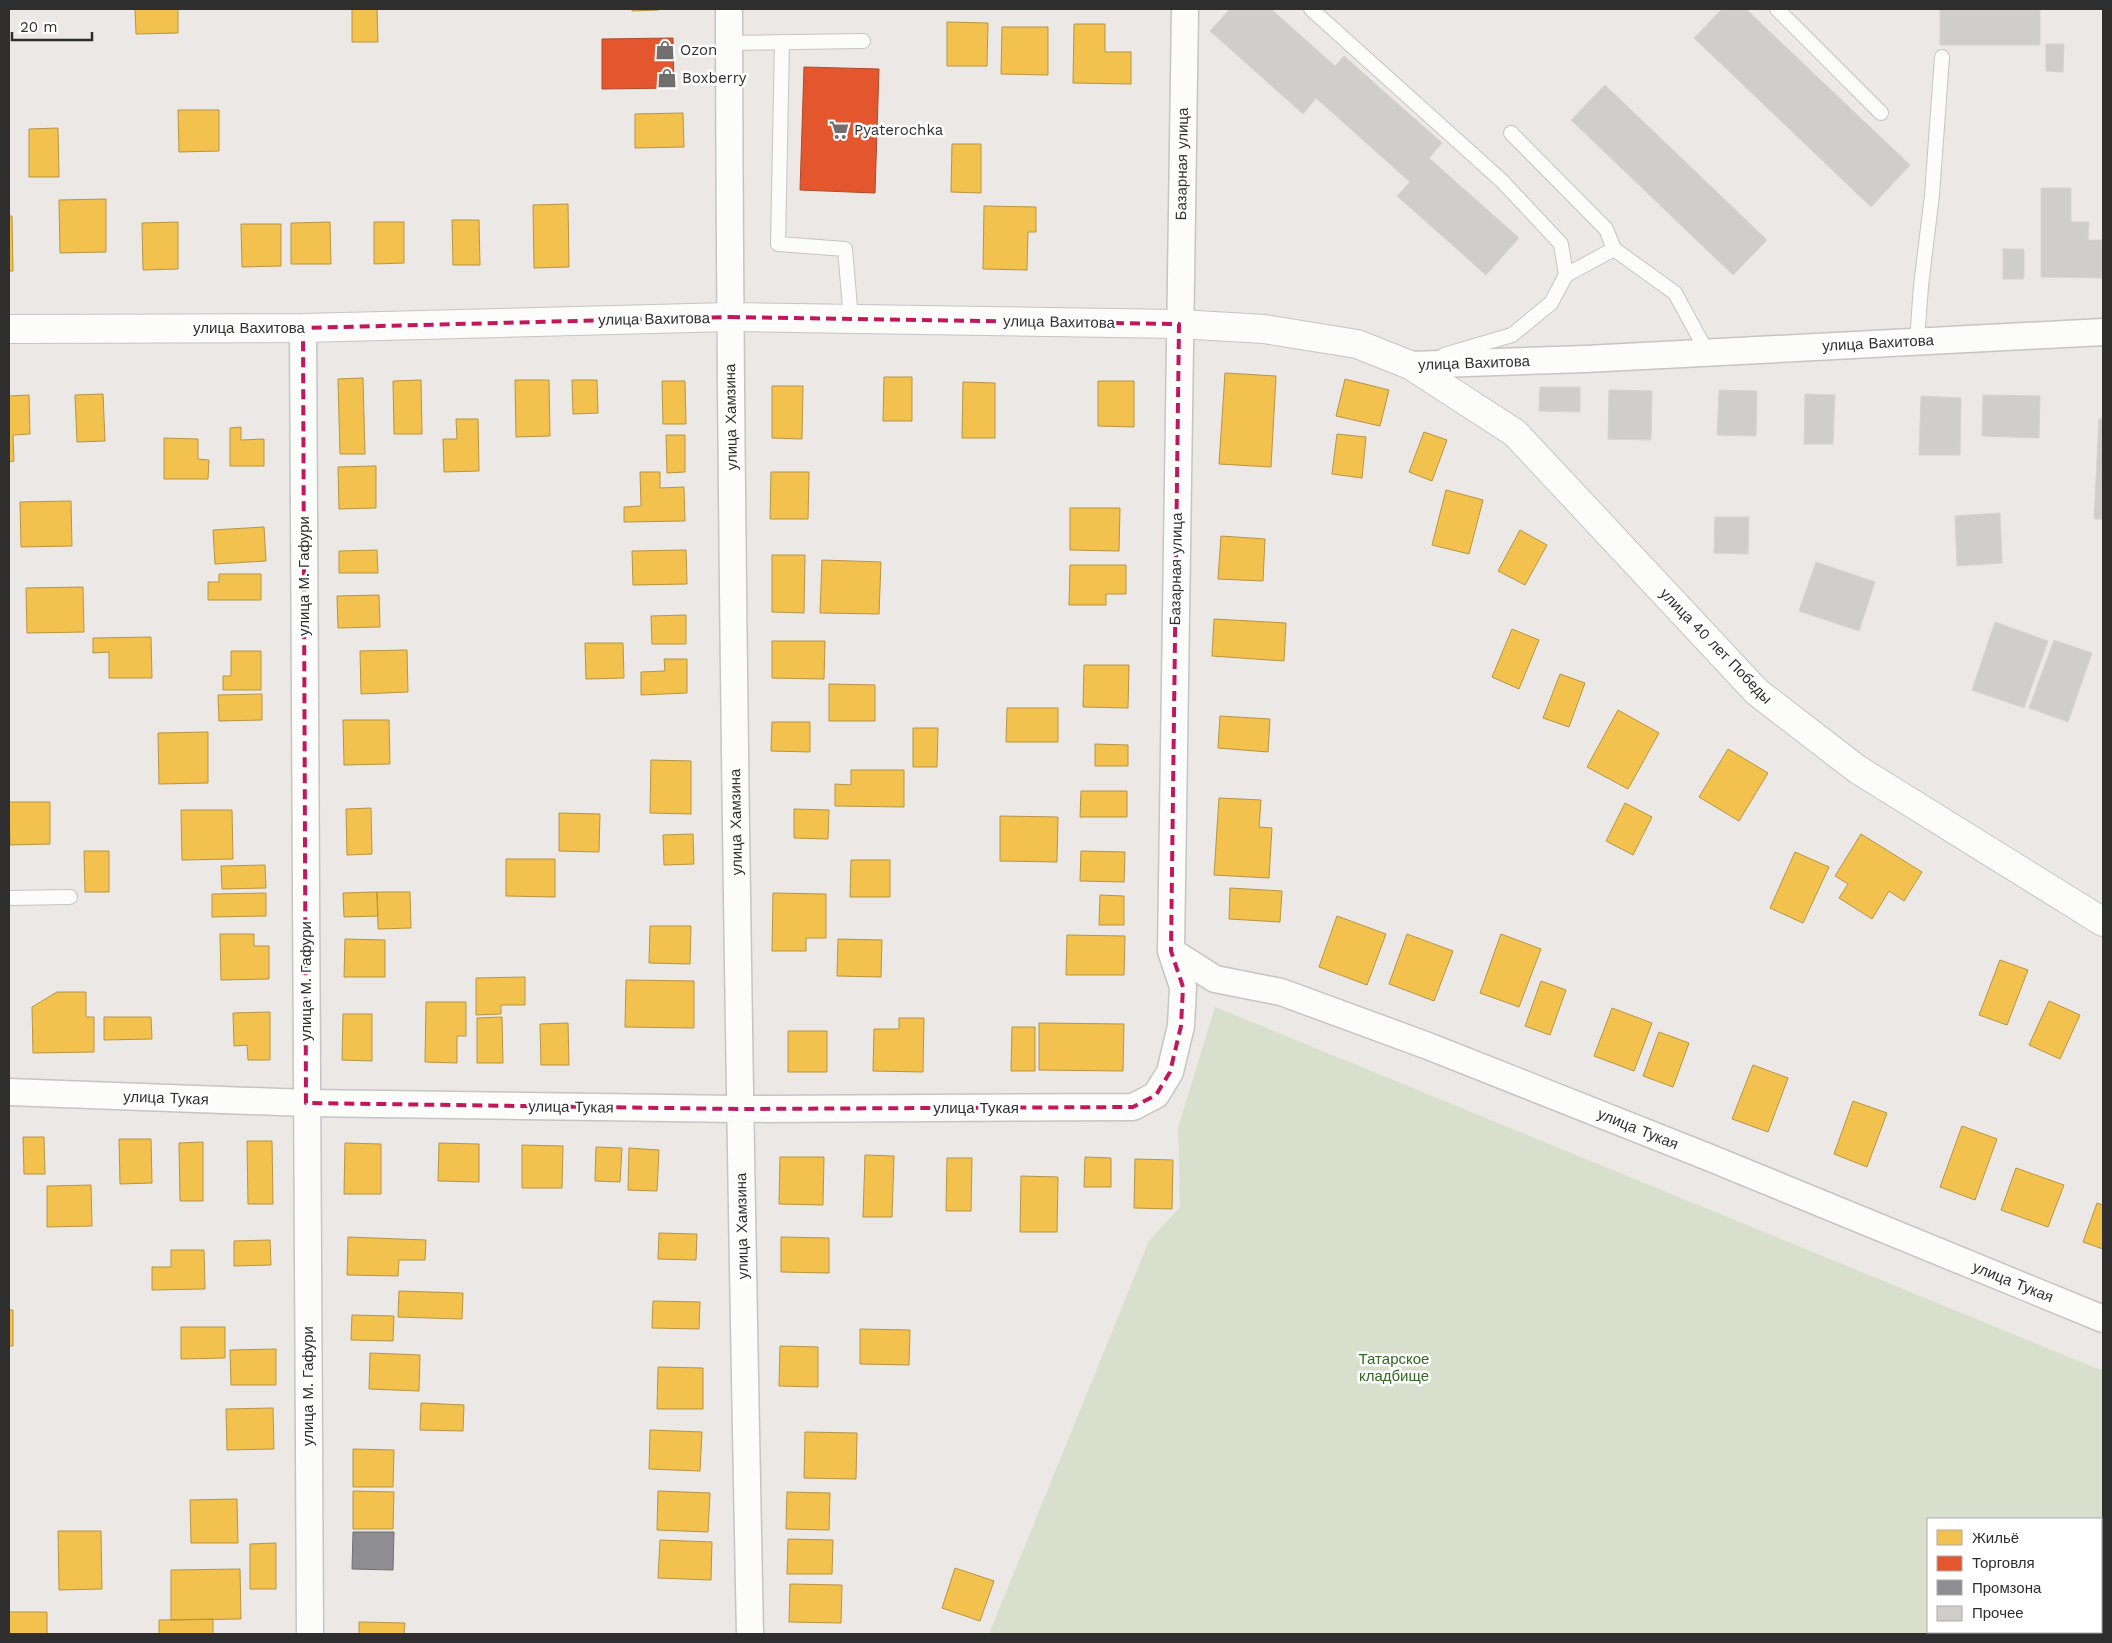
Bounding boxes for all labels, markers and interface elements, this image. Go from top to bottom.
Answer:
scale bar [12,10,92,42]
text: 20 m [20,18,58,36]
shop icon: Ozon [654,39,676,61]
place label: Ozon [680,41,717,59]
shop icon: Boxberry [656,67,678,89]
place label: Boxberry [682,69,747,87]
street label: Базарная улица [1172,107,1192,220]
supermarket icon: Pyaterochka [828,119,850,141]
place label: Pyaterochka [854,121,944,139]
street label: улица Вахитова [598,309,711,329]
street label: улица Вахитова [1003,312,1116,332]
street label: улица Вахитова [193,319,306,337]
street label: улица Вахитова [1822,331,1935,355]
street label: улица Вахитова [1418,352,1531,374]
street label: улица Хамзина [721,363,741,471]
street label: Базарная улица [1166,512,1186,625]
street label: улица М. Гафури [295,516,313,636]
street label: улица 40 лет Победы [1656,584,1776,708]
street label: улица Хамзина [726,768,746,876]
street label: улица М. Гафури [297,921,315,1041]
street label: улица Тукая [123,1088,209,1108]
street label: улица Тукая [528,1097,614,1117]
street label: улица Тукая [933,1099,1019,1117]
street label: улица Тукая [1595,1105,1681,1153]
street label: улица Хамзина [732,1172,752,1280]
street label: улица Тукая [1970,1258,2056,1306]
street label: улица М. Гафури [299,1326,317,1446]
park label: Татарское кладбище [1359,1350,1429,1385]
legend [1927,1518,2102,1633]
text: Жильё [1972,1529,2019,1547]
text: Торговля [1972,1554,2035,1572]
text: Промзона [1972,1579,2042,1597]
text: Прочее [1972,1604,2024,1622]

